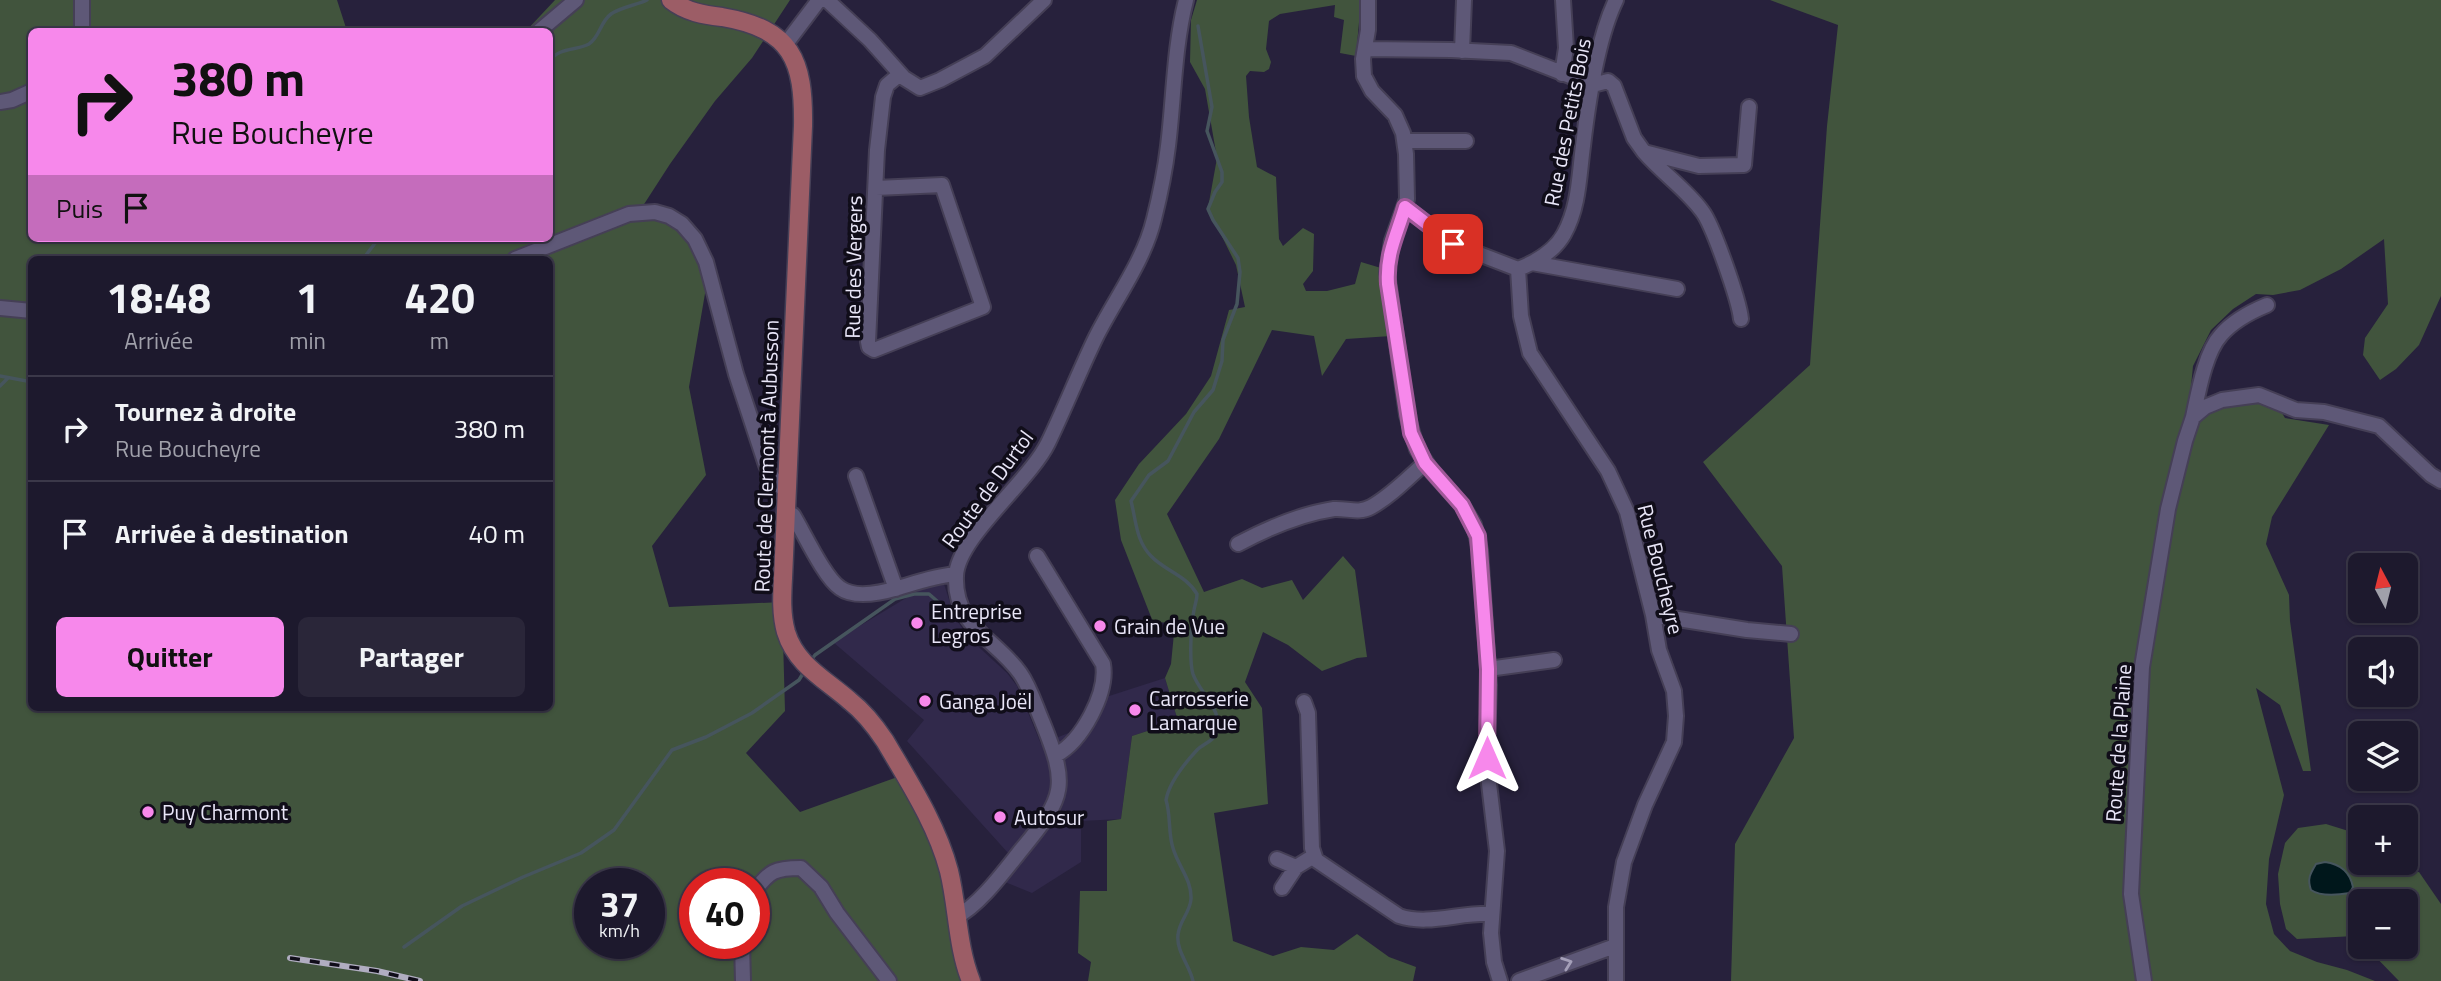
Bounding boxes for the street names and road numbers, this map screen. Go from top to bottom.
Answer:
street label: Rue des Petits Bois [1535,35,1599,209]
street label: Rue des Vergers [836,195,870,339]
street label: Route de Clermont à Aubusson [745,319,787,593]
street label: Route de Durtol [933,423,1041,555]
street label: Rue Boucheyre [1629,501,1693,637]
street label: Route de la Plaine [2097,663,2139,823]

